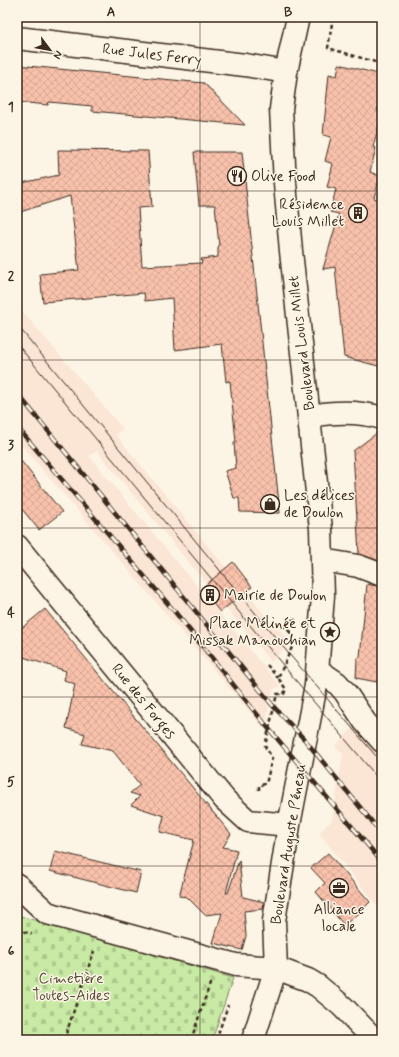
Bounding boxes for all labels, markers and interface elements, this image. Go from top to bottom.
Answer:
text: A [107,4,115,21]
text: B [284,4,293,21]
north arrow [30,30,70,70]
street label: Rue Jules Ferry [101,39,202,71]
text: N [50,48,66,62]
text: 1 [8,99,14,116]
restaurant icon: Olive Food [226,165,248,187]
place label: Olive Food [251,167,316,187]
place label: Résidence Louis Millet [272,195,344,232]
building icon: Résidence Louis Millet [347,202,369,224]
text: 2 [8,268,15,285]
street label: Boulevard Louis Millet [284,274,320,411]
text: 3 [8,437,14,454]
place label: Les délices de Doulon [284,486,355,523]
shop icon: Les délices de Doulon [259,493,281,515]
building icon: Mairie de Doulon [199,584,221,606]
place label: Mairie de Doulon [224,586,326,606]
text: 4 [7,605,15,622]
place label: Place Mélinée et Missak Manouchian [189,614,316,651]
place icon: Place Mélinée et Missak Manouchian [319,621,341,643]
street label: Rue des Forges [106,660,180,744]
street label: Boulevard Auguste Péneau [266,762,312,926]
text: 5 [7,774,15,791]
office icon: Alliance locale [328,877,350,899]
place label: Alliance locale [313,900,365,937]
text: 6 [8,943,15,960]
park label: Cimetière Toutes-Aides [32,969,110,1006]

